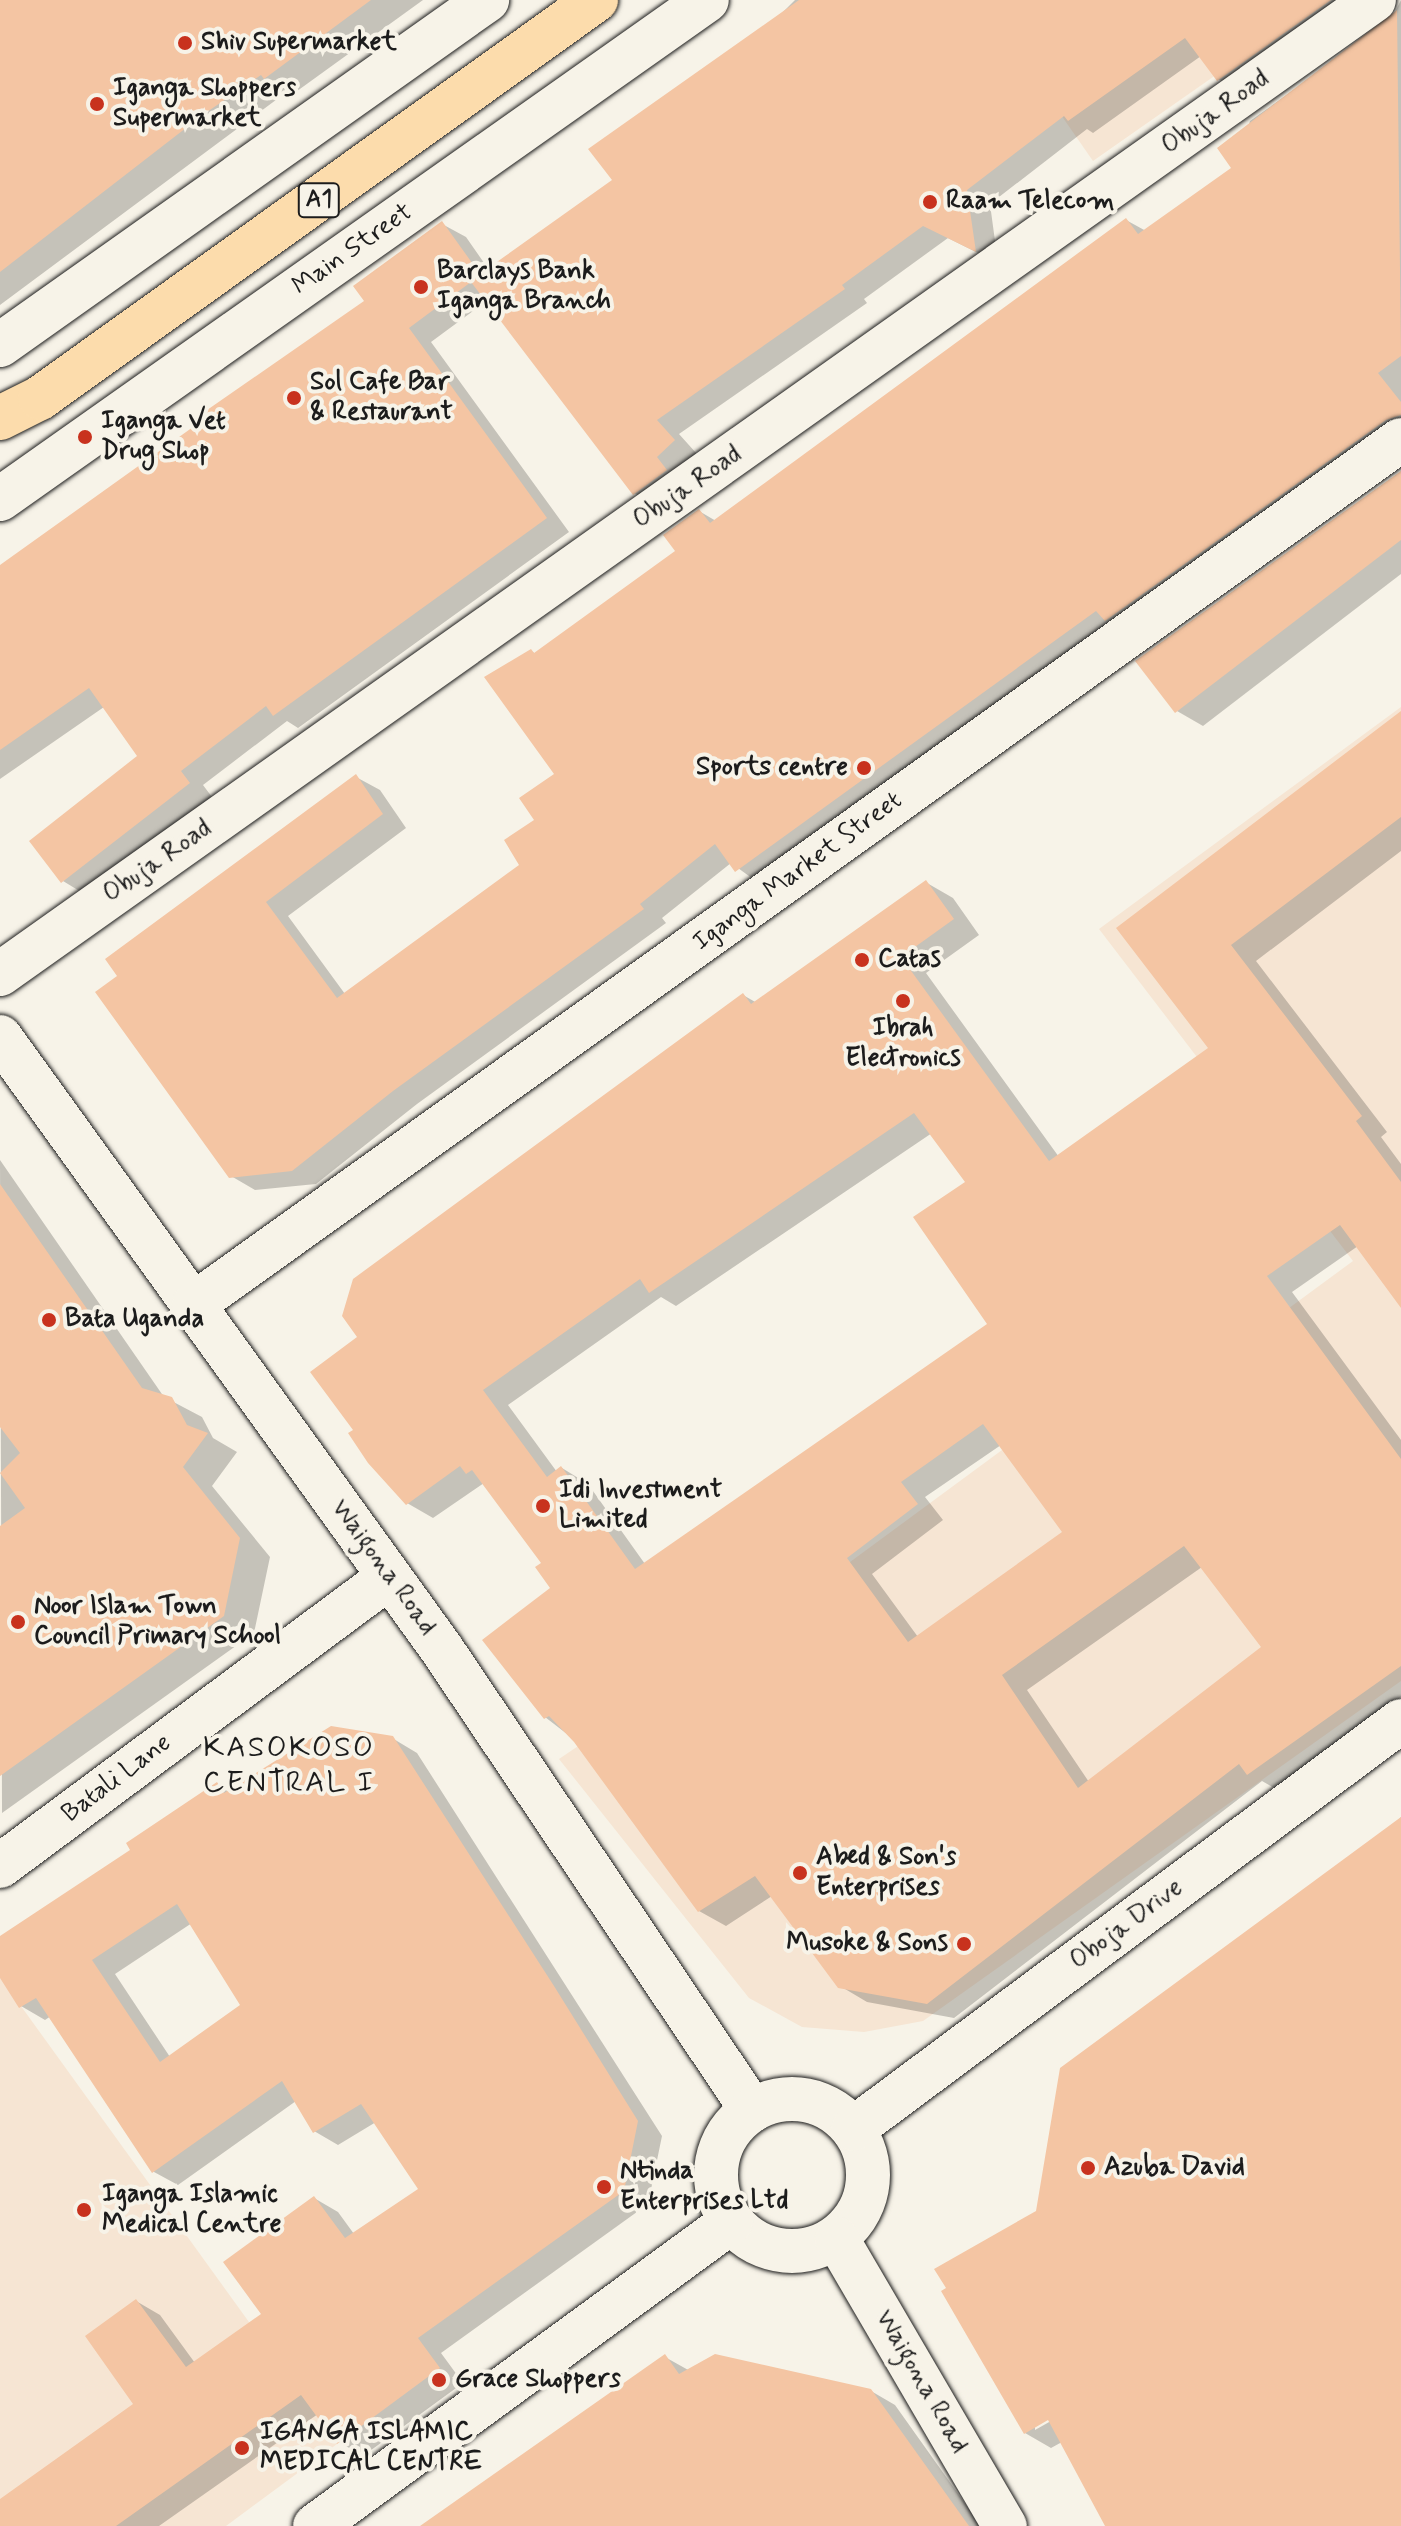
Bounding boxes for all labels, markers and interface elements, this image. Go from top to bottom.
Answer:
place label: Shiv Supermarket [201,27,401,59]
marker: Shiv Supermarket [176,34,194,52]
street label: Obuja Road [1157,64,1275,162]
place label: Iganga Shoppers Supermarket [113,73,296,134]
marker: Iganga Shoppers Supermarket [88,95,106,113]
road number: A1 [297,180,341,220]
place label: Raam Telecom [946,186,1102,218]
marker: Raam Telecom [921,193,939,211]
street label: Main Street [287,198,419,302]
place label: Barclays Bank Iganga Branch [437,256,611,318]
marker: Barclays Bank Iganga Branch [412,278,430,296]
place label: Sol Cafe Bar & Restaurant [310,367,453,428]
marker: Sol Cafe Bar & Restaurant [285,389,303,407]
place label: Iganga Vet Drug Shop [101,406,226,468]
marker: Iganga Vet Drug Shop [76,428,94,446]
street label: Obuja Road [628,440,748,536]
place label: Sports centre [693,752,848,784]
marker: Sports centre [855,759,873,777]
street label: Iganga Market Street [685,784,911,960]
street label: Obuja Road [98,814,218,910]
place label: Catas [878,944,941,976]
marker: Catas [853,951,871,969]
marker: Ibrah Electronics [894,992,912,1010]
place label: Ibrah Electronics [845,1013,961,1074]
place label: Bata Uganda [65,1304,207,1336]
marker: Bata Uganda [40,1311,58,1329]
place label: Idi Investment Limited [559,1475,727,1536]
street label: Waigona Road [324,1495,442,1641]
marker: Idi Investment Limited [534,1497,552,1515]
place label: Noor Islam Town Council Primary School [34,1591,289,1652]
marker: Noor Islam Town Council Primary School [9,1613,27,1631]
street label: Batali Lane [56,1728,178,1830]
district label: KASOKOSO CENTRAL I [202,1730,376,1800]
place label: Abed & Son's Enterprises [816,1842,956,1904]
marker: Abed & Son's Enterprises [791,1864,809,1882]
street label: Oboja Drive [1065,1873,1189,1977]
place label: Musoke & Sons [786,1928,948,1960]
marker: Musoke & Sons [955,1935,973,1953]
place label: Azuba David [1104,2152,1245,2184]
place label: Ntinda Enterprises Ltd [620,2156,790,2218]
marker: Azuba David [1079,2159,1097,2177]
marker: Ntinda Enterprises Ltd [595,2178,613,2196]
place label: Iganga Islamic Medical Centre [102,2179,278,2240]
marker: Iganga Islamic Medical Centre [73,2199,95,2221]
street label: Waigona Road [868,2306,974,2458]
place label: Grace Shoppers [455,2364,621,2396]
marker: Grace Shoppers [430,2371,448,2389]
place label: IGANGA ISLAMIC MEDICAL CENTRE [260,2417,489,2478]
marker: IGANGA ISLAMIC MEDICAL CENTRE [231,2437,253,2459]

